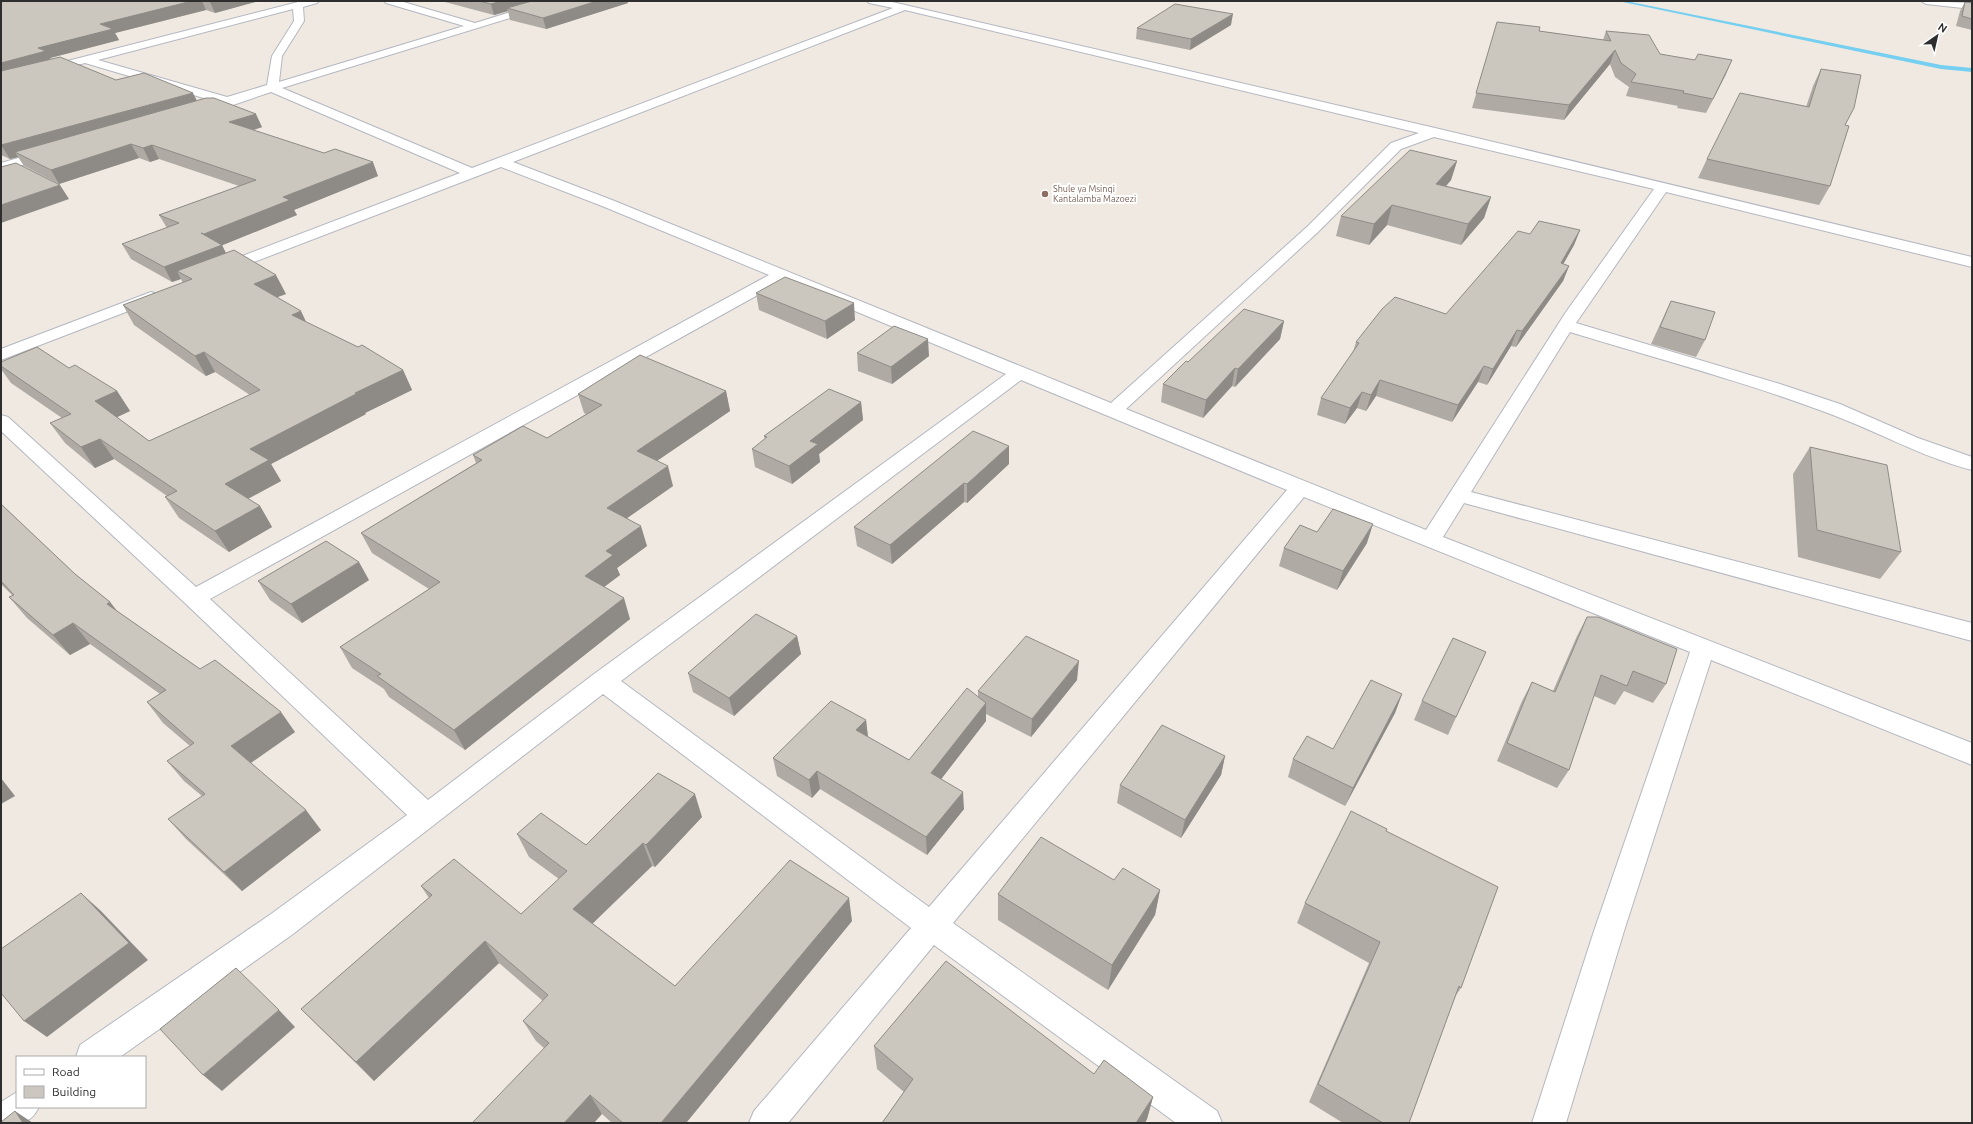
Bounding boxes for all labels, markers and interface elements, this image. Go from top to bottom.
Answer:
north arrow [1917,16,1957,56]
text: N [1936,20,1949,35]
place label: Shule ya Msingi Kantalamba Mazoezi [1053,184,1136,204]
marker: Shule ya Msingi Kantalamba Mazoezi [1040,189,1050,199]
legend [16,1056,146,1108]
text: Road [52,1065,80,1078]
text: Building [52,1085,96,1098]

